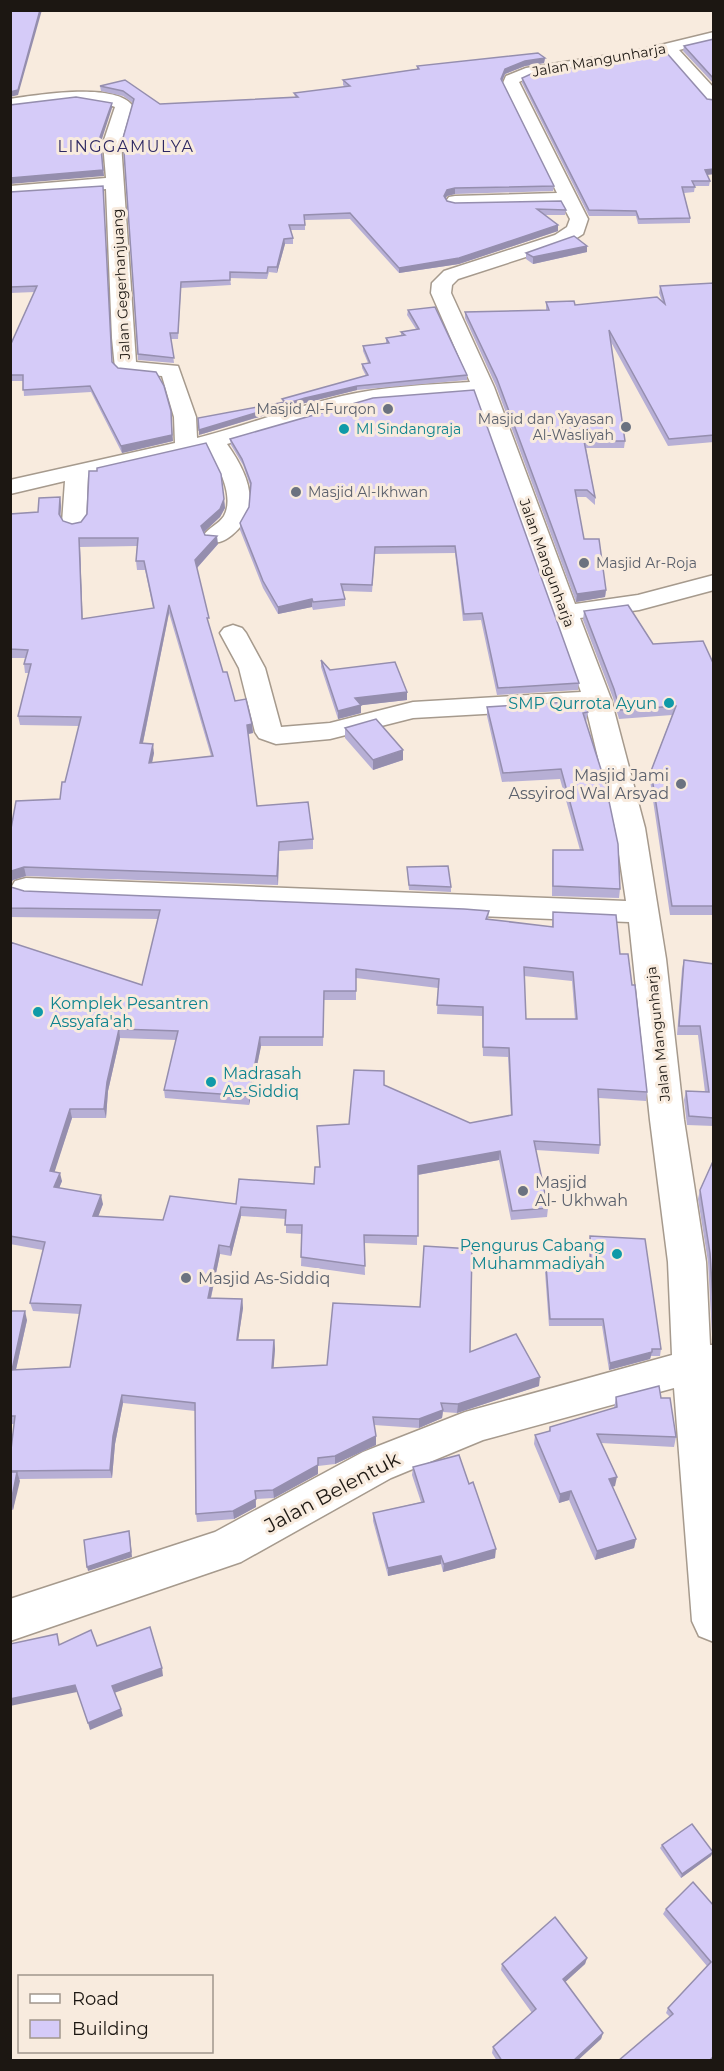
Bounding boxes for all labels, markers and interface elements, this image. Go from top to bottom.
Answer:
street label: Jalan Mangunharja [530,39,667,81]
district label: LINGGAMULYA [57,137,195,156]
street label: Jalan Gegerhanjuang [108,208,134,361]
place label: Masjid Al-Furqon [256,400,376,418]
marker: Masjid Al-Furqon [381,402,395,416]
place label: Masjid dan Yayasan Al-Wasliyah [478,410,614,444]
place label: MI Sindangraja [356,420,461,438]
marker: Masjid dan Yayasan Al-Wasliyah [619,420,633,434]
marker: MI Sindangraja [337,422,351,436]
place label: Masjid Al-Ikhwan [308,483,428,501]
marker: Masjid Al-Ikhwan [289,485,303,499]
street label: Jalan Mangunharja [515,495,579,630]
place label: Masjid Ar-Roja [596,554,697,572]
marker: Masjid Ar-Roja [577,556,591,570]
place label: SMP Qurrota Ayun [508,694,657,713]
marker: SMP Qurrota Ayun [662,696,676,710]
place label: Masjid Jami Assyirod Wal Arsyad [509,766,669,803]
marker: Masjid Jami Assyirod Wal Arsyad [674,777,688,791]
street label: Jalan Mangunharja [642,966,674,1103]
place label: Komplek Pesantren Assyafa'ah [50,994,209,1031]
marker: Komplek Pesantren Assyafa'ah [31,1005,45,1019]
place label: Madrasah As-Siddiq [223,1064,302,1101]
marker: Madrasah As-Siddiq [204,1075,218,1089]
place label: Masjid Al- Ukhwah [535,1173,628,1210]
marker: Masjid Al- Ukhwah [516,1184,530,1198]
place label: Pengurus Cabang Muhammadiyah [460,1236,605,1273]
marker: Pengurus Cabang Muhammadiyah [610,1247,624,1261]
place label: Masjid As-Siddiq [198,1269,330,1288]
marker: Masjid As-Siddiq [179,1271,193,1285]
street label: Jalan Belentuk [260,1446,404,1538]
legend [18,1975,213,2053]
text: Road [72,1988,119,2010]
text: Building [72,2018,149,2040]

